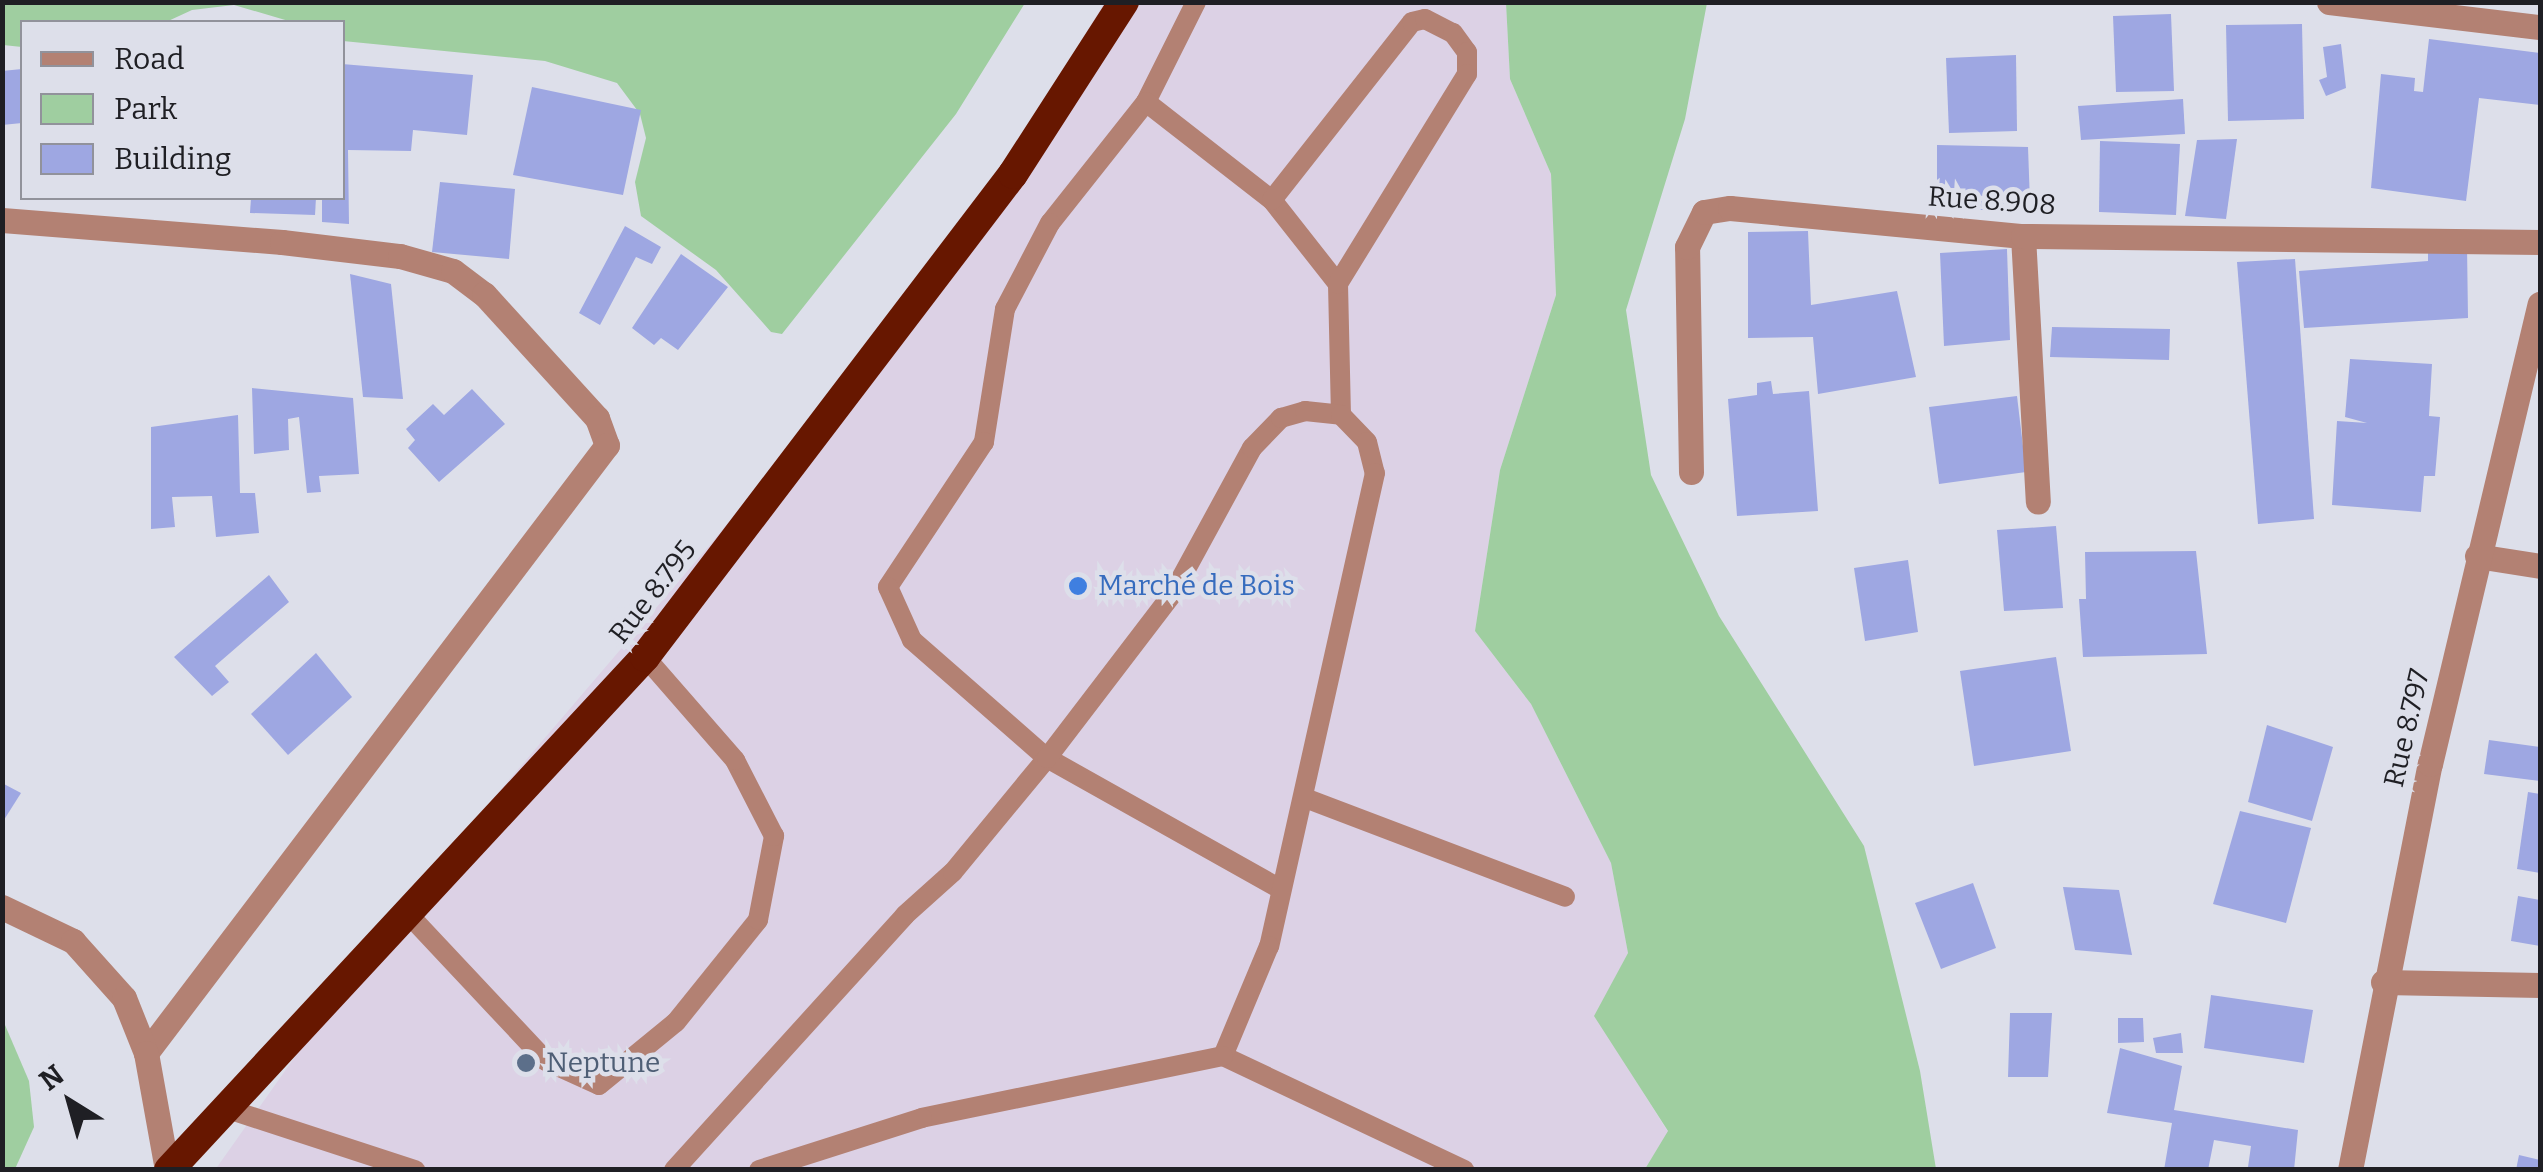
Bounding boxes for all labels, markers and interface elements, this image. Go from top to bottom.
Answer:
legend [20,20,345,200]
text: Road [114,41,185,77]
text: Park [114,91,177,127]
text: Building [114,141,232,177]
street label: Rue 8.908 [1927,180,2057,222]
street label: Rue 8.795 [602,534,704,650]
place label: Marché de Bois [1098,569,1295,603]
marker: Marché de Bois [1067,575,1089,597]
street label: Rue 8.797 [2377,666,2437,790]
place label: Neptune [546,1046,660,1080]
north arrow [20,1052,120,1152]
marker: Neptune [515,1052,537,1074]
text: N [33,1058,70,1097]

